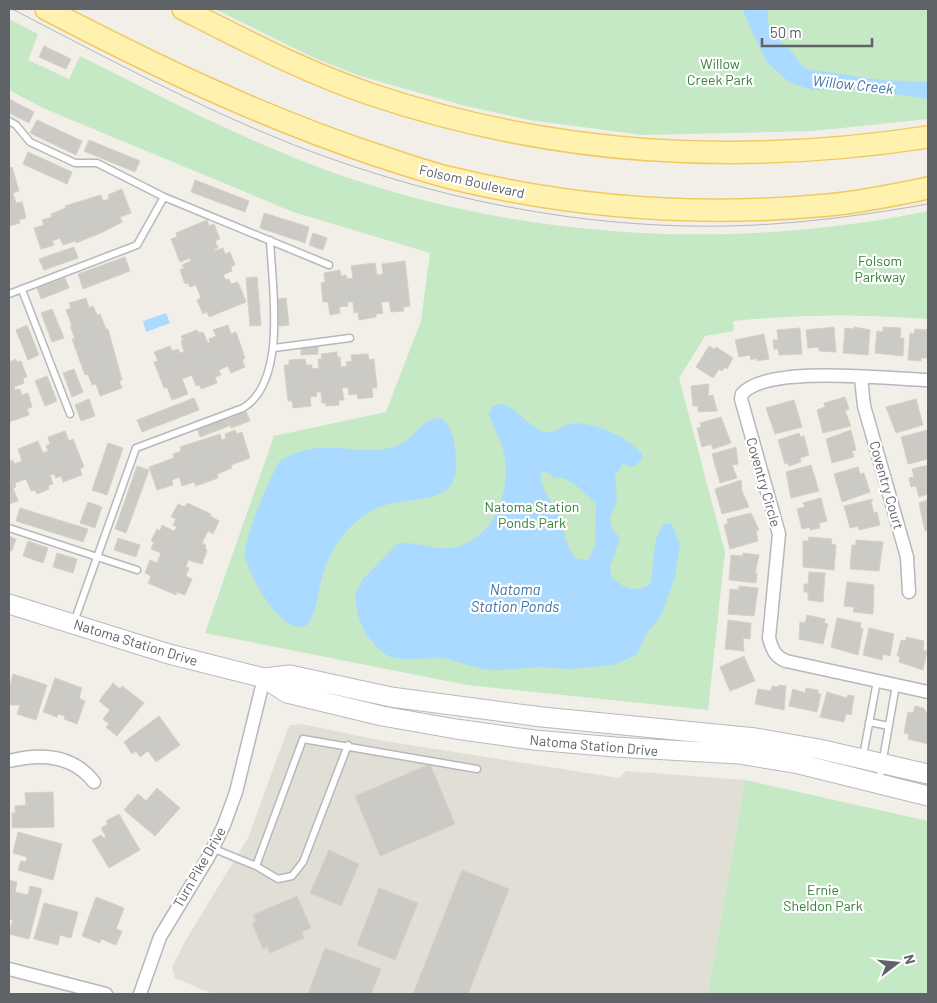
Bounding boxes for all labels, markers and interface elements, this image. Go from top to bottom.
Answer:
scale bar [762,15,872,47]
text: 50 m [770,23,802,41]
park label: Willow Creek Park [687,55,753,88]
water label: Willow Creek [812,71,895,97]
street label: Folsom Boulevard [418,161,526,201]
park label: Folsom Parkway [855,252,906,285]
street label: Coventry Circle [743,435,785,529]
street label: Coventry Court [866,439,908,531]
park label: Natoma Station Ponds Park [485,498,579,531]
water label: Natoma Station Ponds [471,580,559,615]
street label: Natoma Station Drive [72,615,200,669]
street label: Natoma Station Drive [529,731,659,759]
street label: Turn Pike Drive [169,824,229,910]
park label: Ernie Sheldon Park [783,881,863,914]
north arrow [872,938,922,988]
text: N [901,952,919,966]

